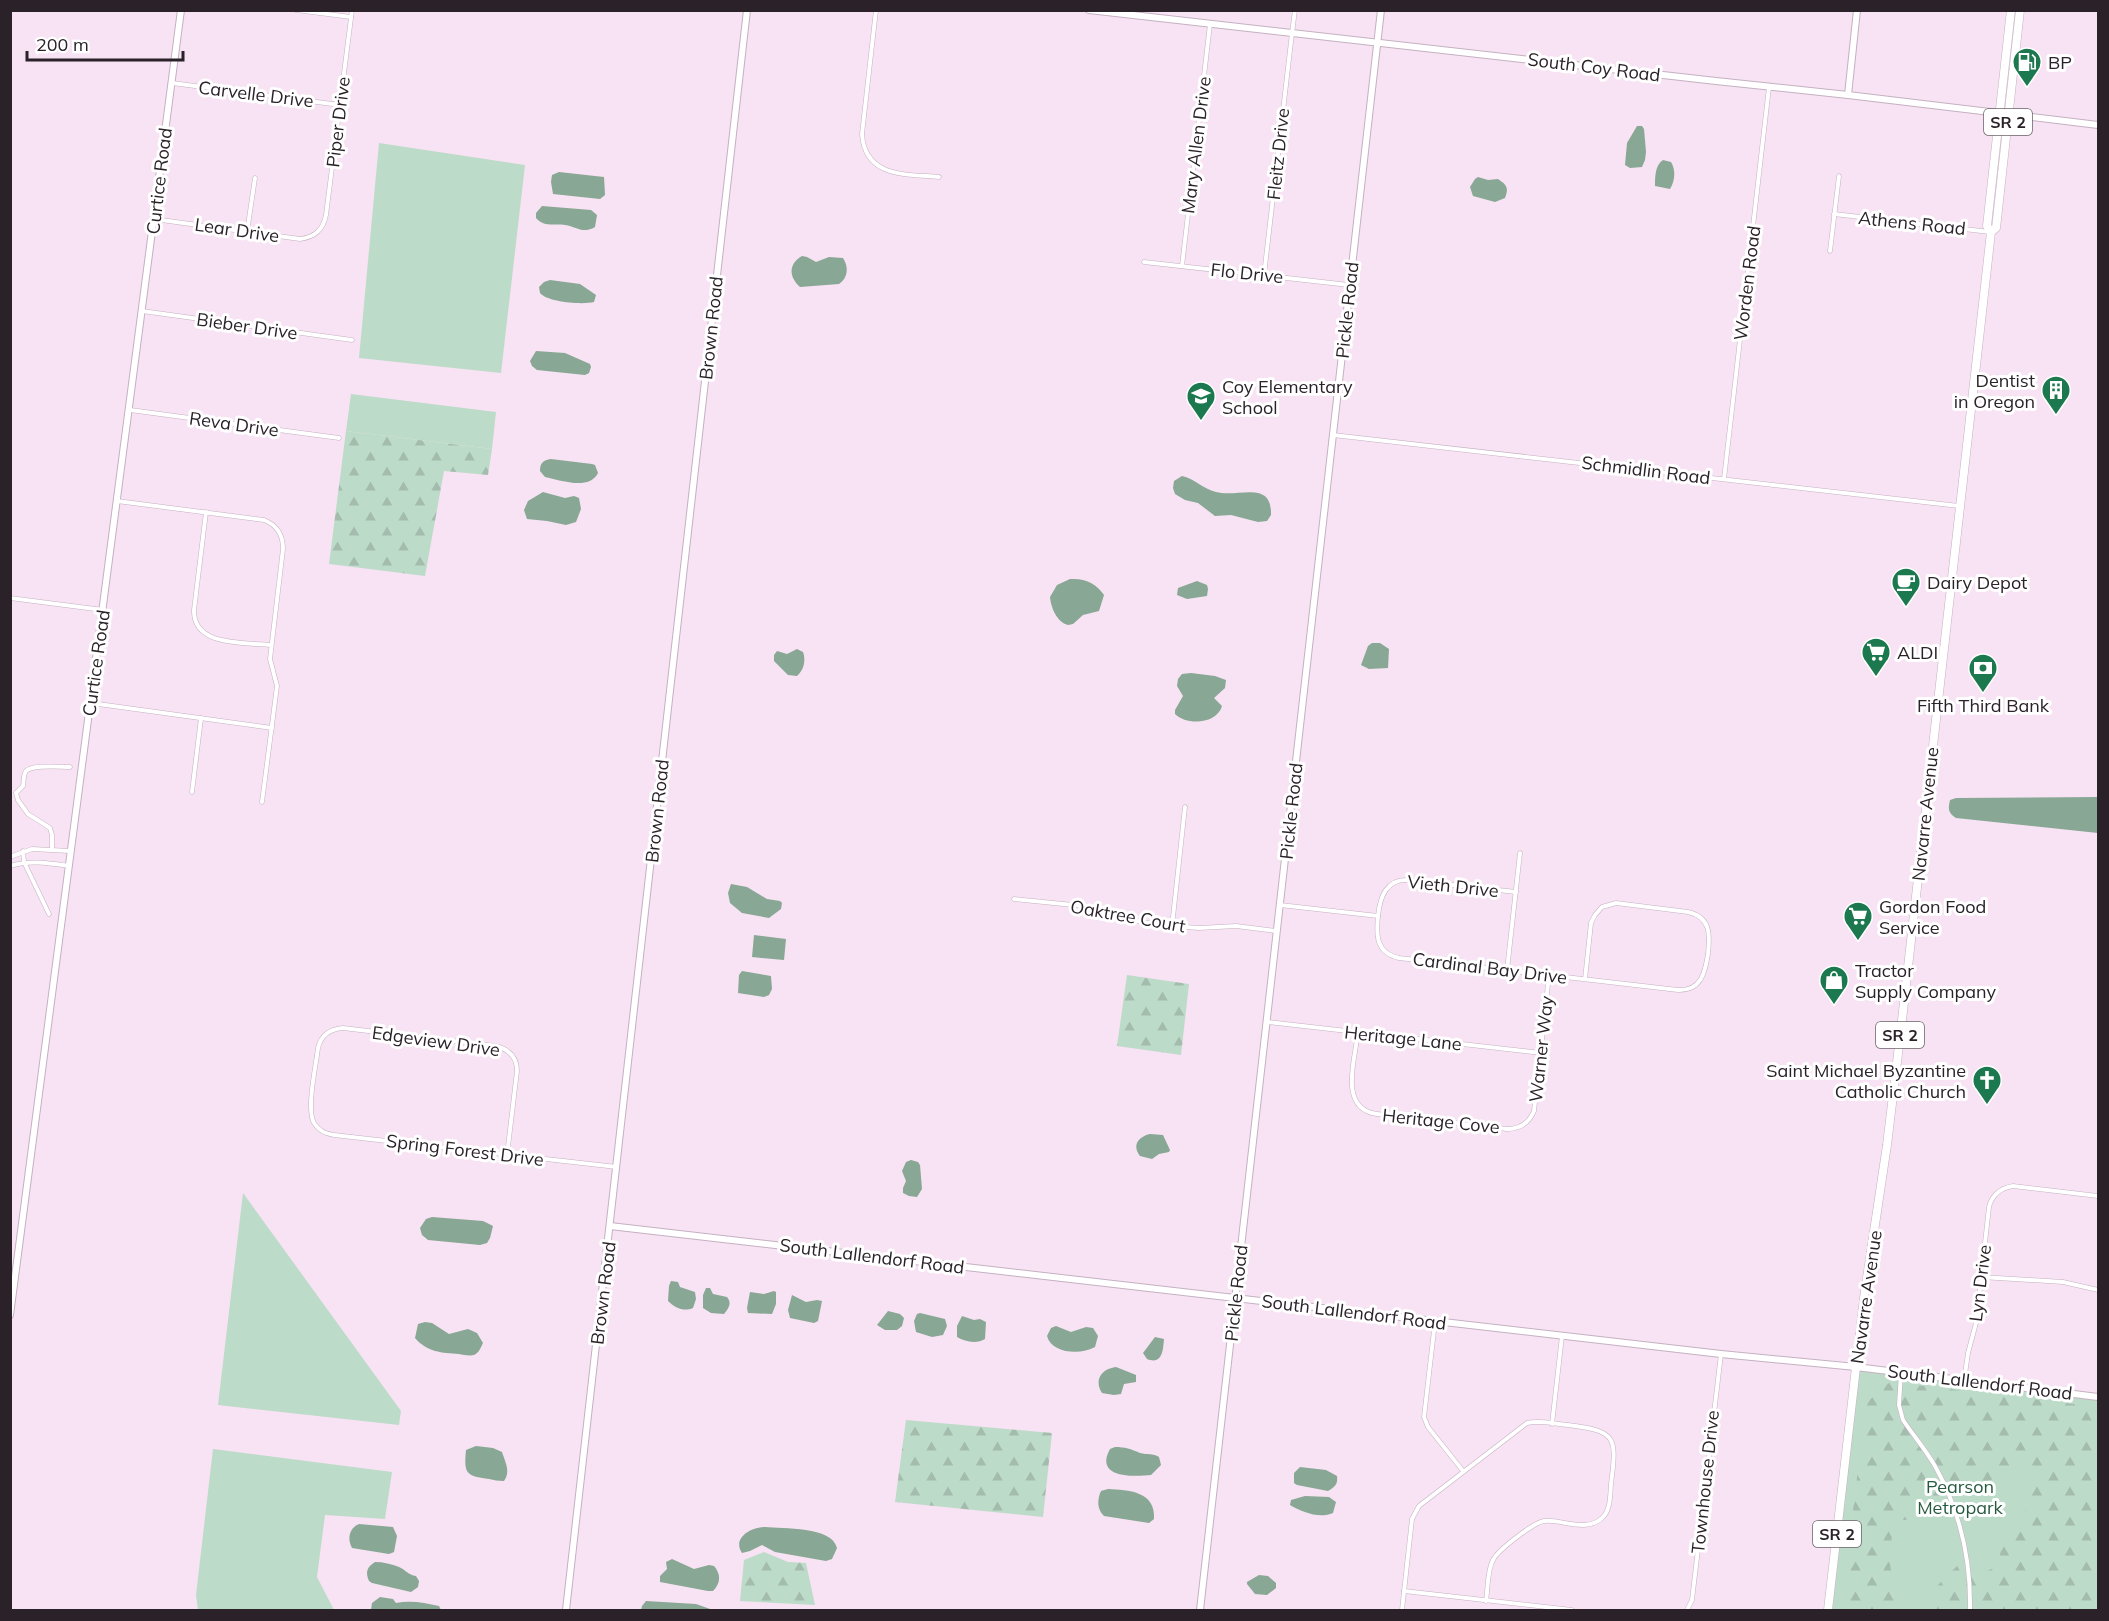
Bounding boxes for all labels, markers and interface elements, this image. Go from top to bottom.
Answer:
scale bar [27,24,183,62]
text: 200 m [36,33,89,56]
fuel station icon: BP [2011,46,2043,88]
street label: South Coy Road [1526,47,1662,87]
place label: BP [2048,51,2072,74]
street label: Piper Drive [321,75,355,169]
street label: Mary Allen Drive [1176,75,1216,215]
street label: Carvelle Drive [197,76,315,112]
street label: Fleitz Drive [1262,107,1294,201]
road number: SR 2 [1984,109,2032,135]
street label: Curtice Road [141,126,177,236]
street label: Athens Road [1857,206,1967,240]
street label: Lear Drive [193,213,281,247]
street label: Worden Road [1729,224,1765,342]
street label: Flo Drive [1210,258,1284,288]
street label: Pickle Road [1330,261,1364,359]
street label: Brown Road [694,275,728,381]
street label: Bieber Drive [195,308,299,344]
place label: Dentist in Oregon [1954,369,2035,413]
building icon: Dentist in Oregon [2040,374,2072,416]
place label: Coy Elementary School [1222,375,1353,419]
school or university icon: Coy Elementary School [1185,380,1217,422]
street label: Reva Drive [188,406,280,442]
street label: Schmidlin Road [1580,451,1712,489]
cafe icon: Dairy Depot [1890,566,1922,608]
place label: Dairy Depot [1927,571,2027,594]
street label: Curtice Road [77,608,115,718]
supermarket icon: ALDI [1860,636,1892,678]
place label: ALDI [1897,641,1938,664]
bank icon: Fifth Third Bank [1967,652,1999,694]
place label: Fifth Third Bank [1917,694,2050,717]
street label: Navarre Avenue [1907,746,1943,882]
street label: Brown Road [640,758,674,864]
street label: Pickle Road [1274,762,1308,860]
street label: Vieth Drive [1406,870,1500,902]
street label: Oaktree Court [1069,895,1187,937]
place label: Gordon Food Service [1879,895,1986,939]
supermarket icon: Gordon Food Service [1842,900,1874,942]
street label: Cardinal Bay Drive [1412,947,1568,989]
place label: Tractor Supply Company [1855,959,1997,1003]
shop icon: Tractor Supply Company [1818,964,1850,1006]
street label: Warner Way [1524,994,1558,1103]
street label: Heritage Lane [1343,1020,1463,1056]
street label: Edgeview Drive [370,1021,502,1061]
road number: SR 2 [1876,1022,1924,1048]
place label: Saint Michael Byzantine Catholic Church [1766,1059,1966,1103]
church icon: Saint Michael Byzantine Catholic Church [1971,1064,2003,1106]
street label: Heritage Cove [1381,1103,1501,1139]
street label: Spring Forest Drive [385,1129,545,1171]
street label: Navarre Avenue [1845,1229,1887,1365]
street label: South Lallendorf Road [778,1233,966,1279]
street label: Brown Road [585,1240,621,1346]
street label: Lyn Drive [1964,1243,1996,1323]
street label: Pickle Road [1219,1244,1253,1342]
street label: South Lallendorf Road [1260,1289,1448,1335]
street label: South Lallendorf Road [1886,1359,2074,1405]
street label: Townhouse Drive [1686,1409,1724,1555]
park label: Pearson Metropark [1917,1475,2004,1519]
road number: SR 2 [1813,1521,1861,1547]

